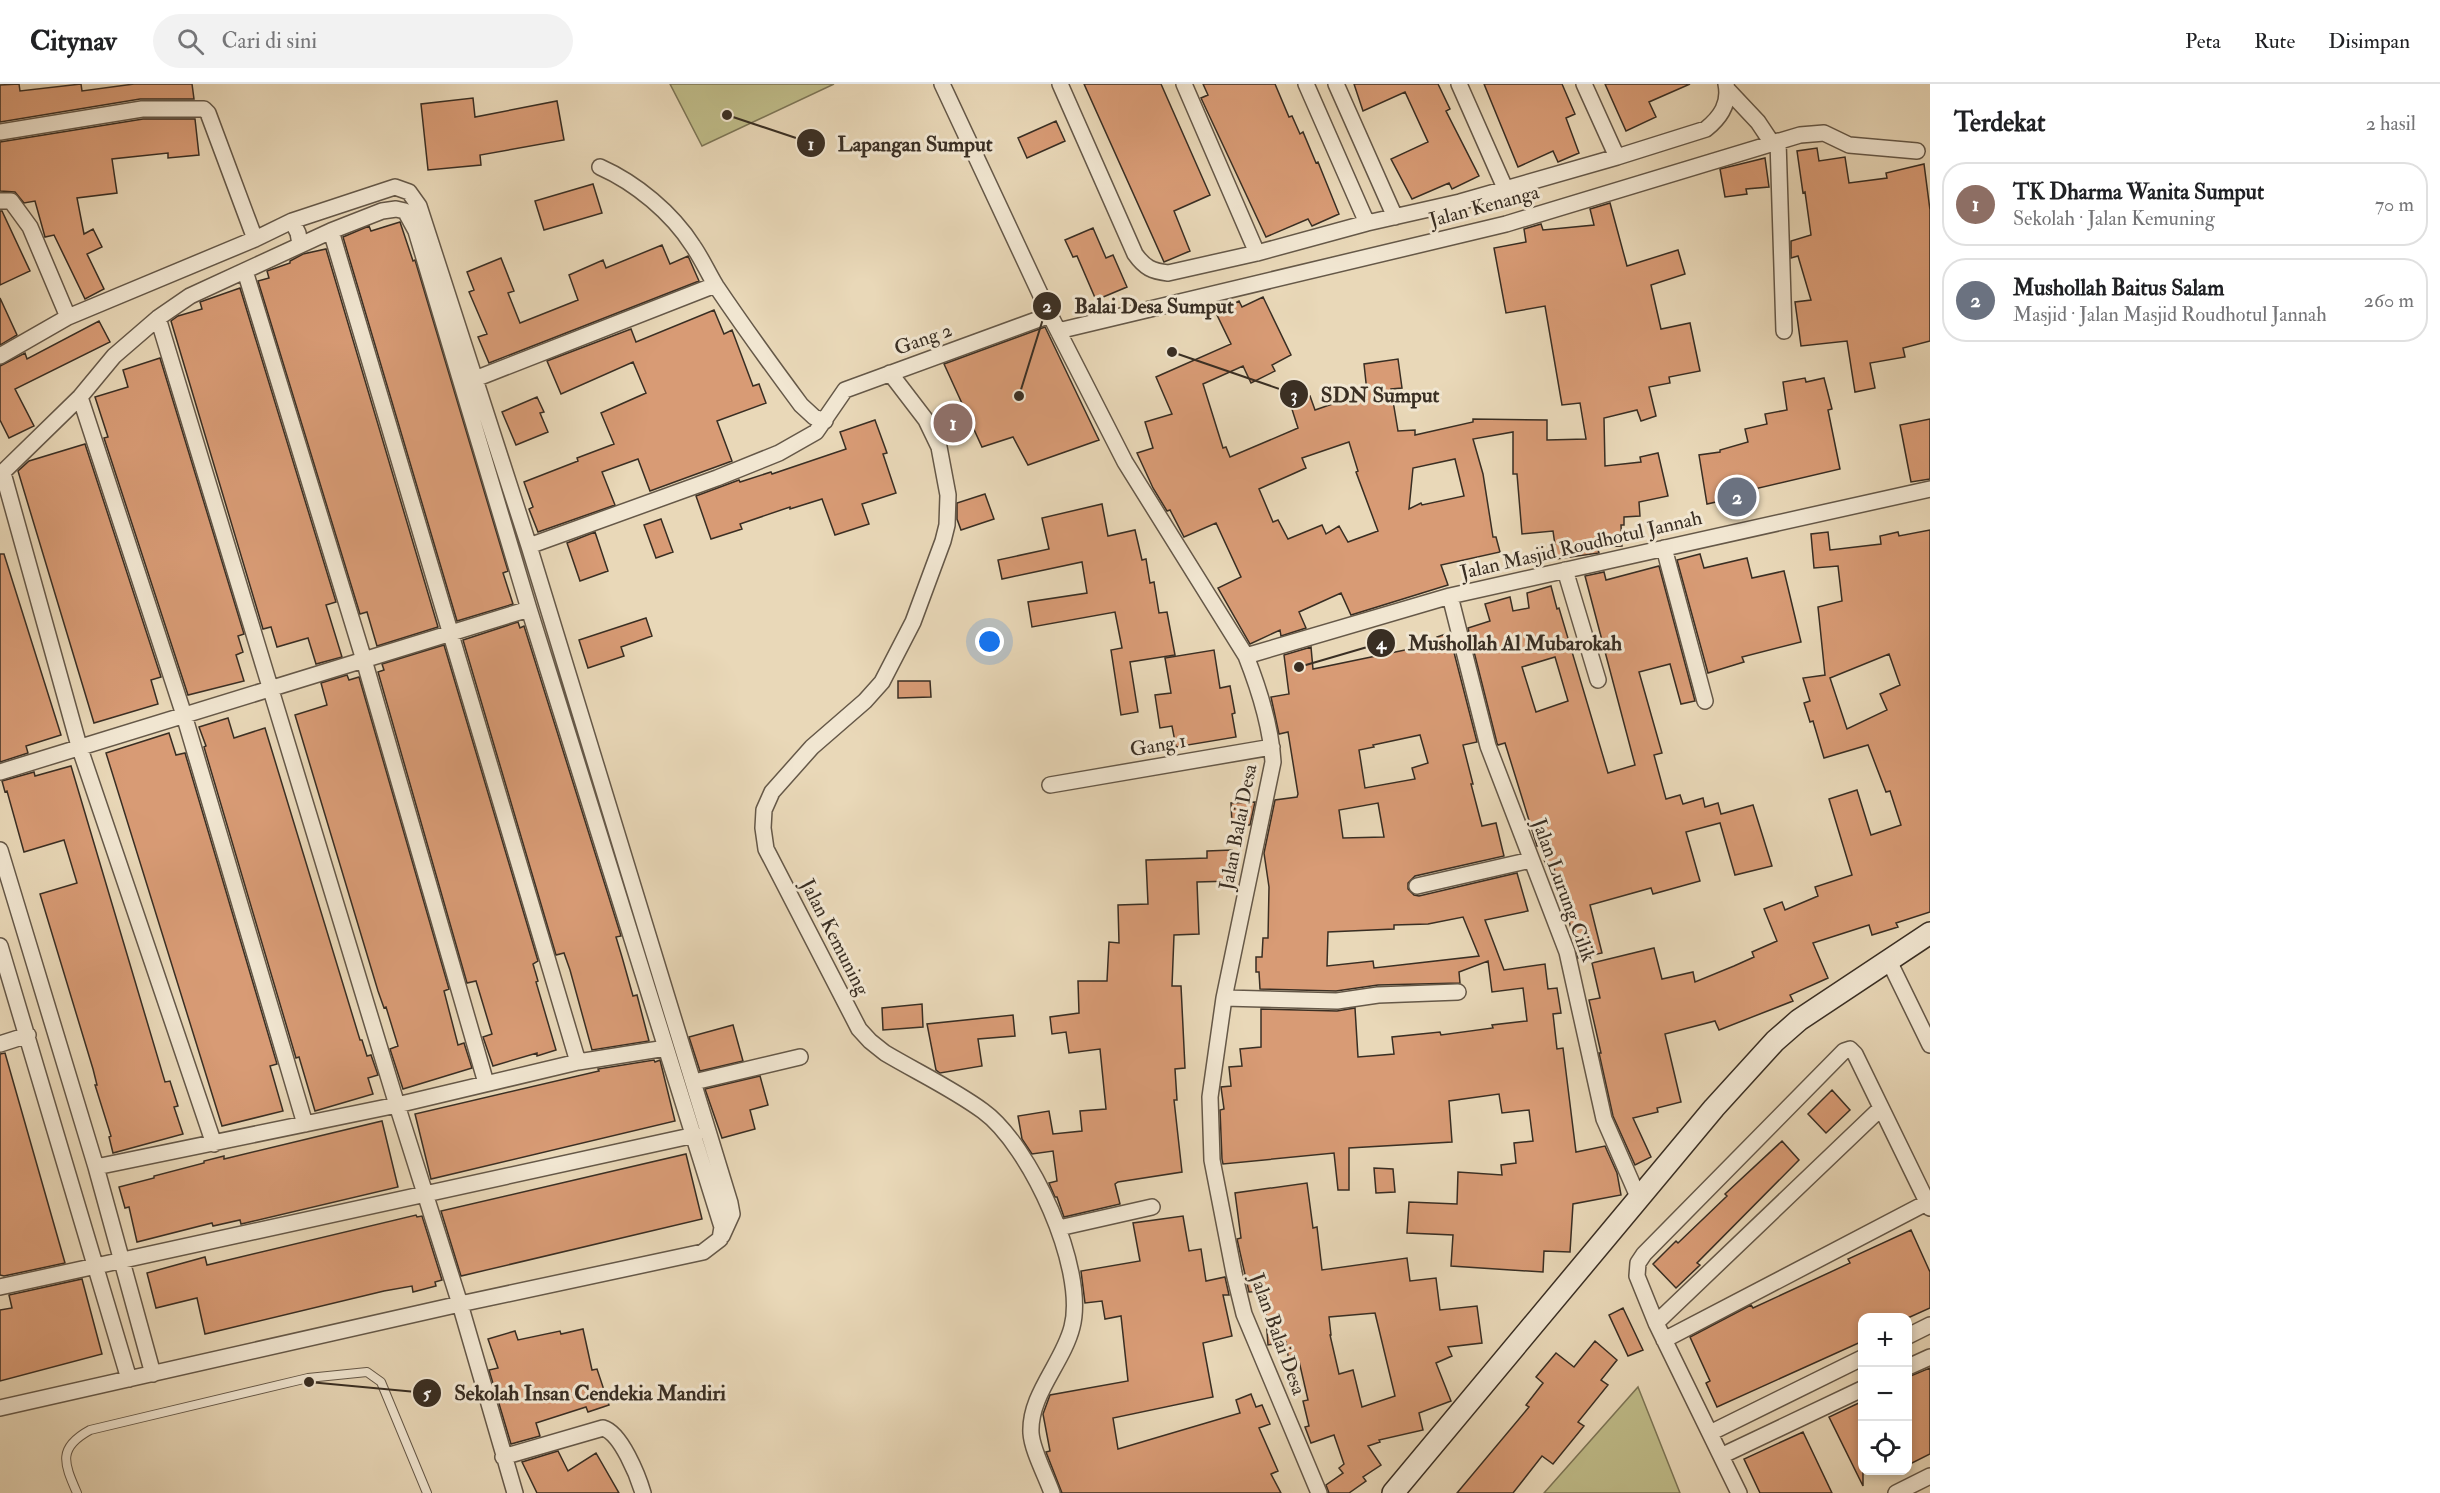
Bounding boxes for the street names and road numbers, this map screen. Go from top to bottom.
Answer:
street label: Jalan Kenanga [1425,179,1542,233]
street label: Gang 2 [891,317,955,361]
street label: Jalan Masjid Roudhotul Jannah [1457,505,1705,585]
street label: Gang 1 [1128,728,1188,762]
street label: Jalan Balai Desa [1213,761,1263,893]
street label: Jalan Lurung Cilik [1526,814,1602,965]
street label: Jalan Kemuning [795,874,876,1000]
street label: Jalan Balai Desa [1244,1269,1312,1399]

